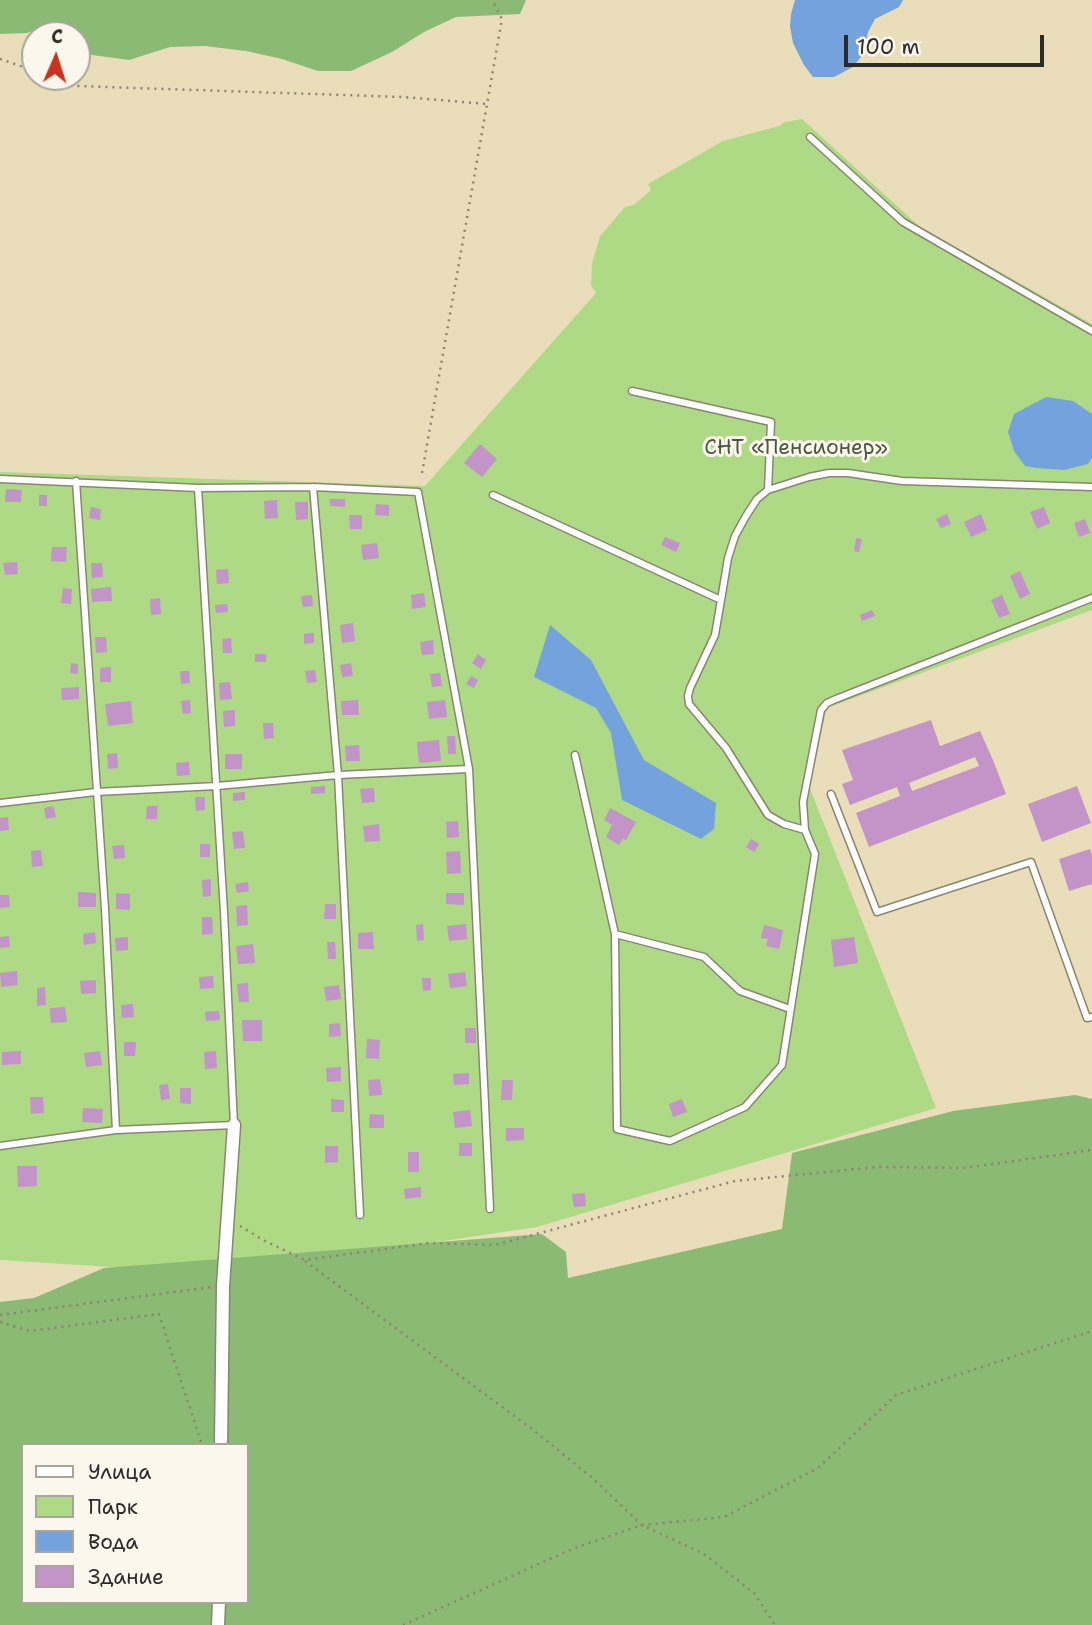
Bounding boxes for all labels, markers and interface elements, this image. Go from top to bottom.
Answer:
north arrow [21,21,91,91]
scale bar [847,21,1046,65]
text: С [51,24,63,49]
text: 100 m [857,33,920,61]
park label: СНТ «Пенсионер» [704,436,888,462]
legend [21,1443,248,1604]
text: Улица [88,1458,151,1486]
text: Парк [88,1493,138,1521]
text: Вода [88,1528,138,1556]
text: Здание [88,1563,164,1591]

